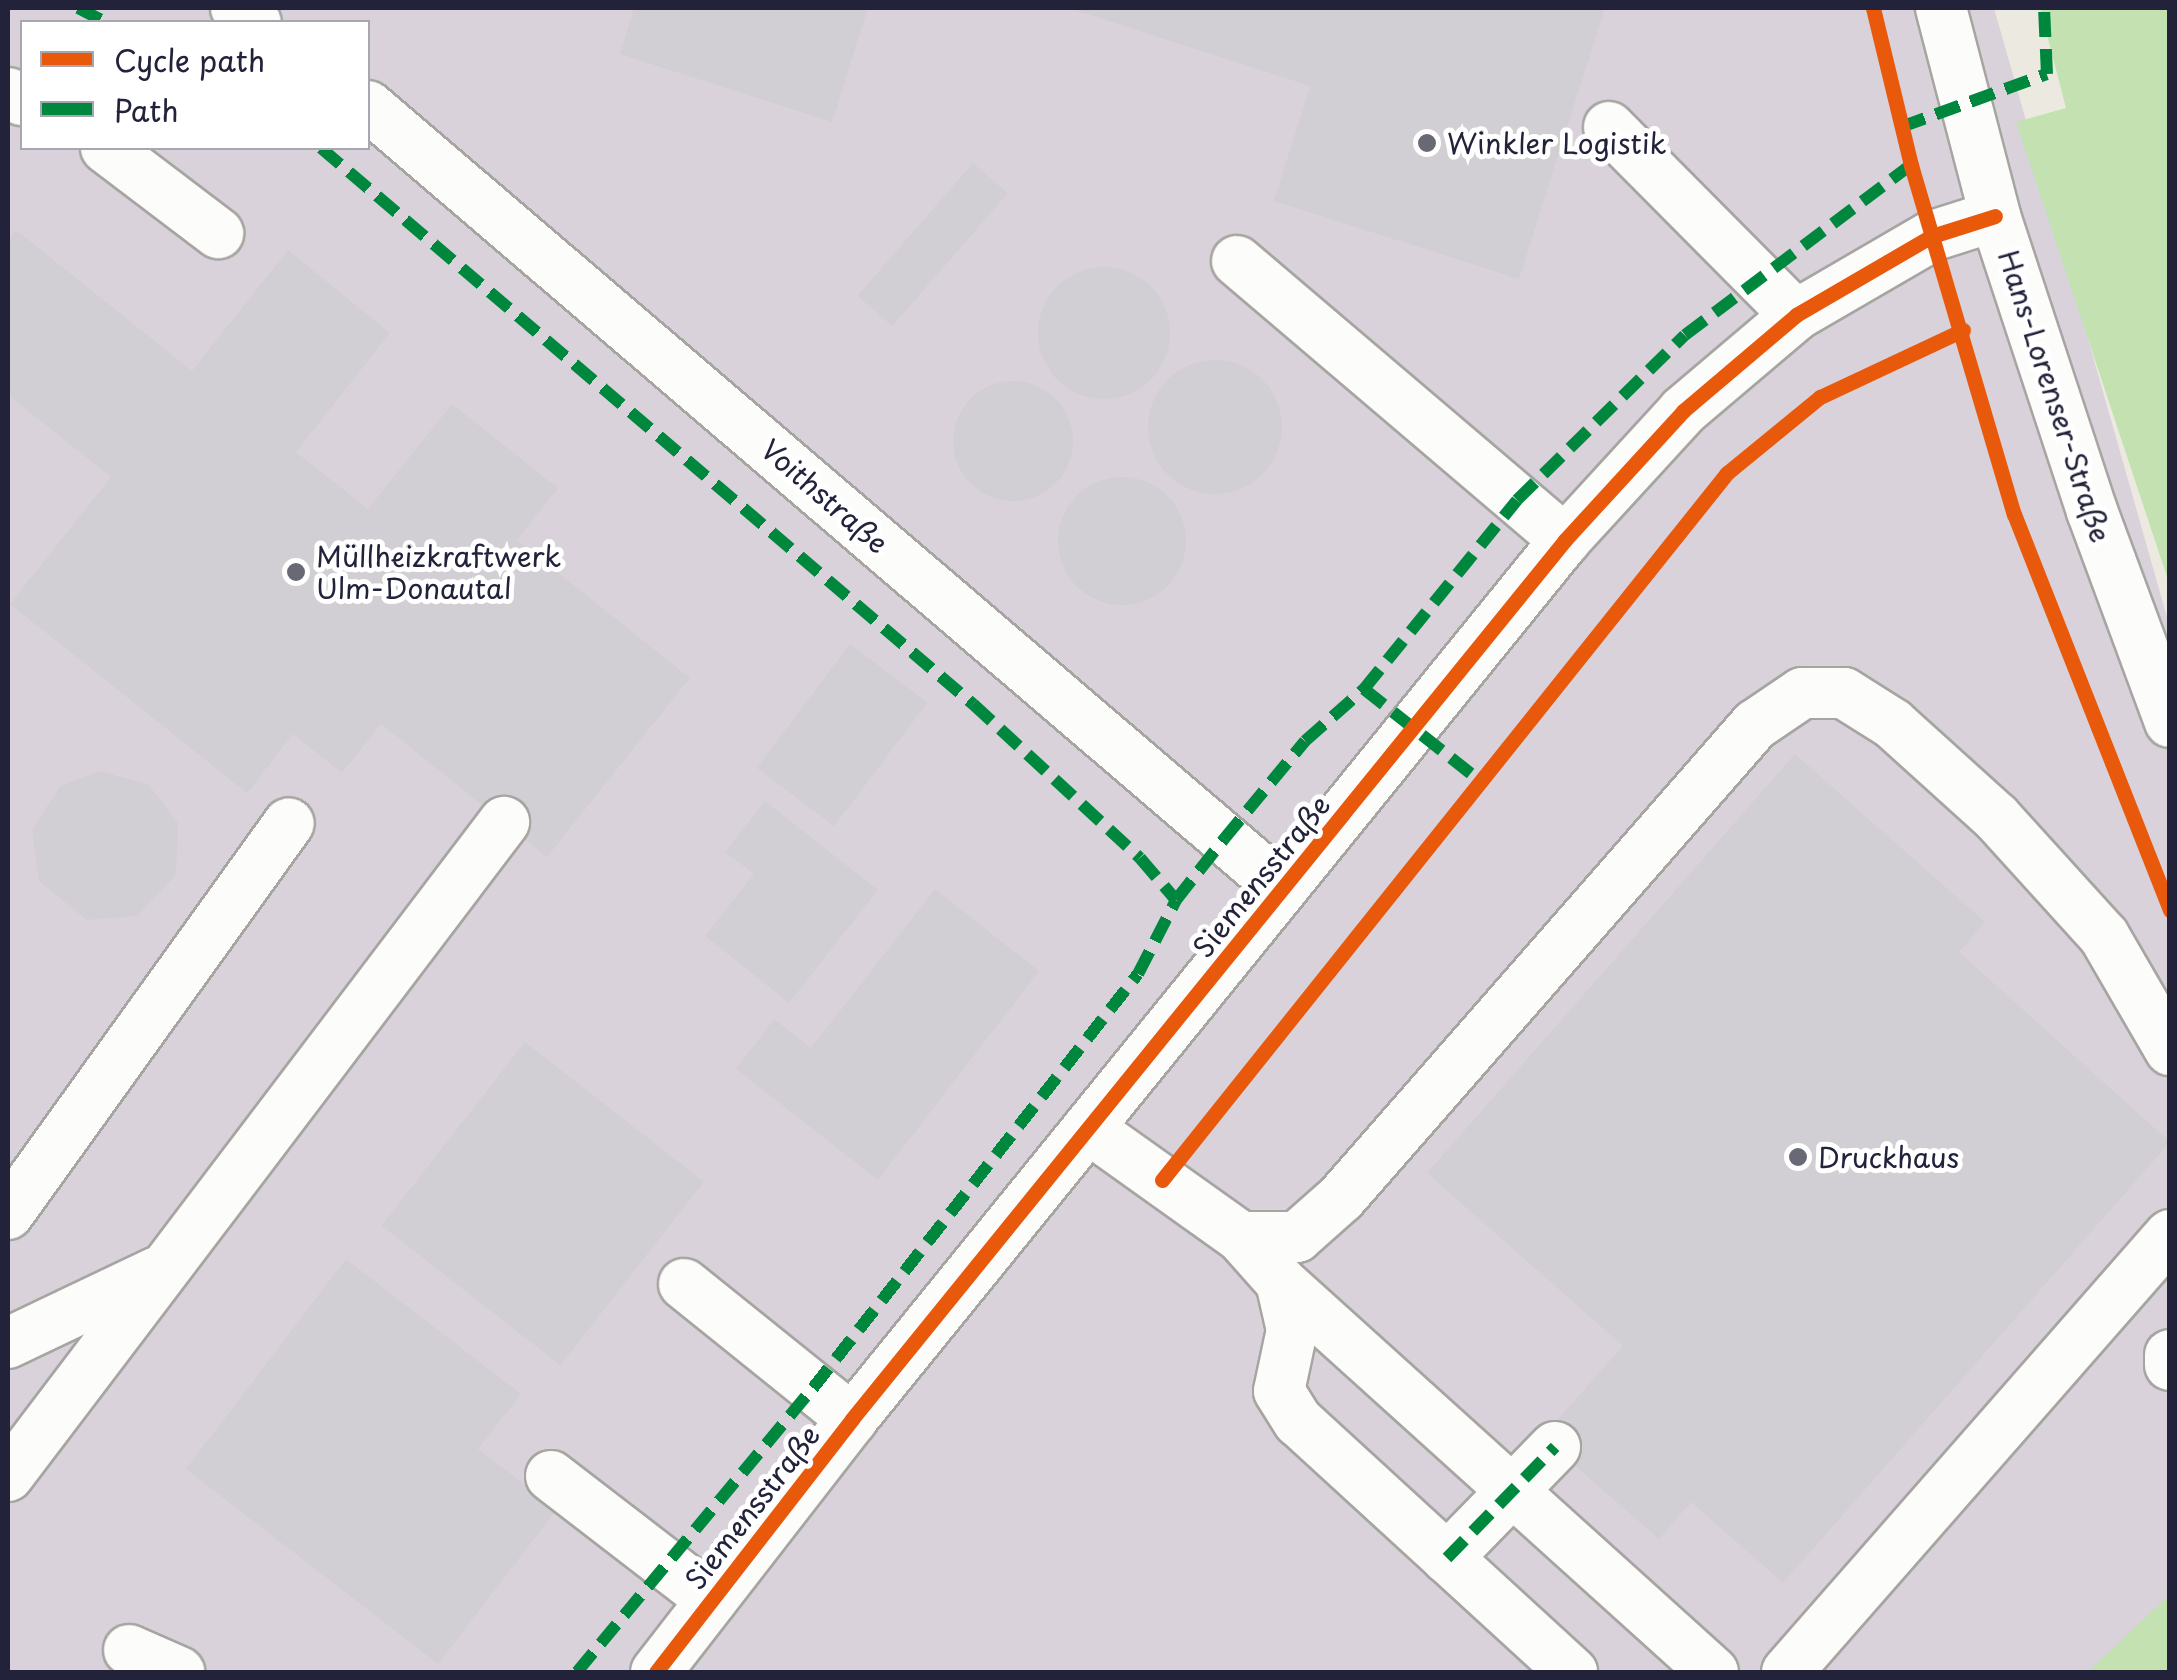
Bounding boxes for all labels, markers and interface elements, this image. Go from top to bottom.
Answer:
legend [20,20,370,150]
text: Cycle path [114,37,265,82]
text: Path [114,87,179,132]
place label: Winkler Logistik [1447,126,1668,160]
marker: Winkler Logistik [1416,132,1438,154]
street label: Hans-Lorenser-Straße [1992,246,2118,546]
street label: Voithstraße [755,432,895,560]
place label: Müllheizkraftwerk Ulm-Donautal [316,539,561,605]
marker: Müllheizkraftwerk Ulm-Donautal [285,561,307,583]
street label: Siemensstraße [1185,788,1337,964]
place label: Druckhaus [1818,1140,1959,1174]
marker: Druckhaus [1787,1146,1809,1168]
street label: Siemensstraße [678,1418,826,1596]

